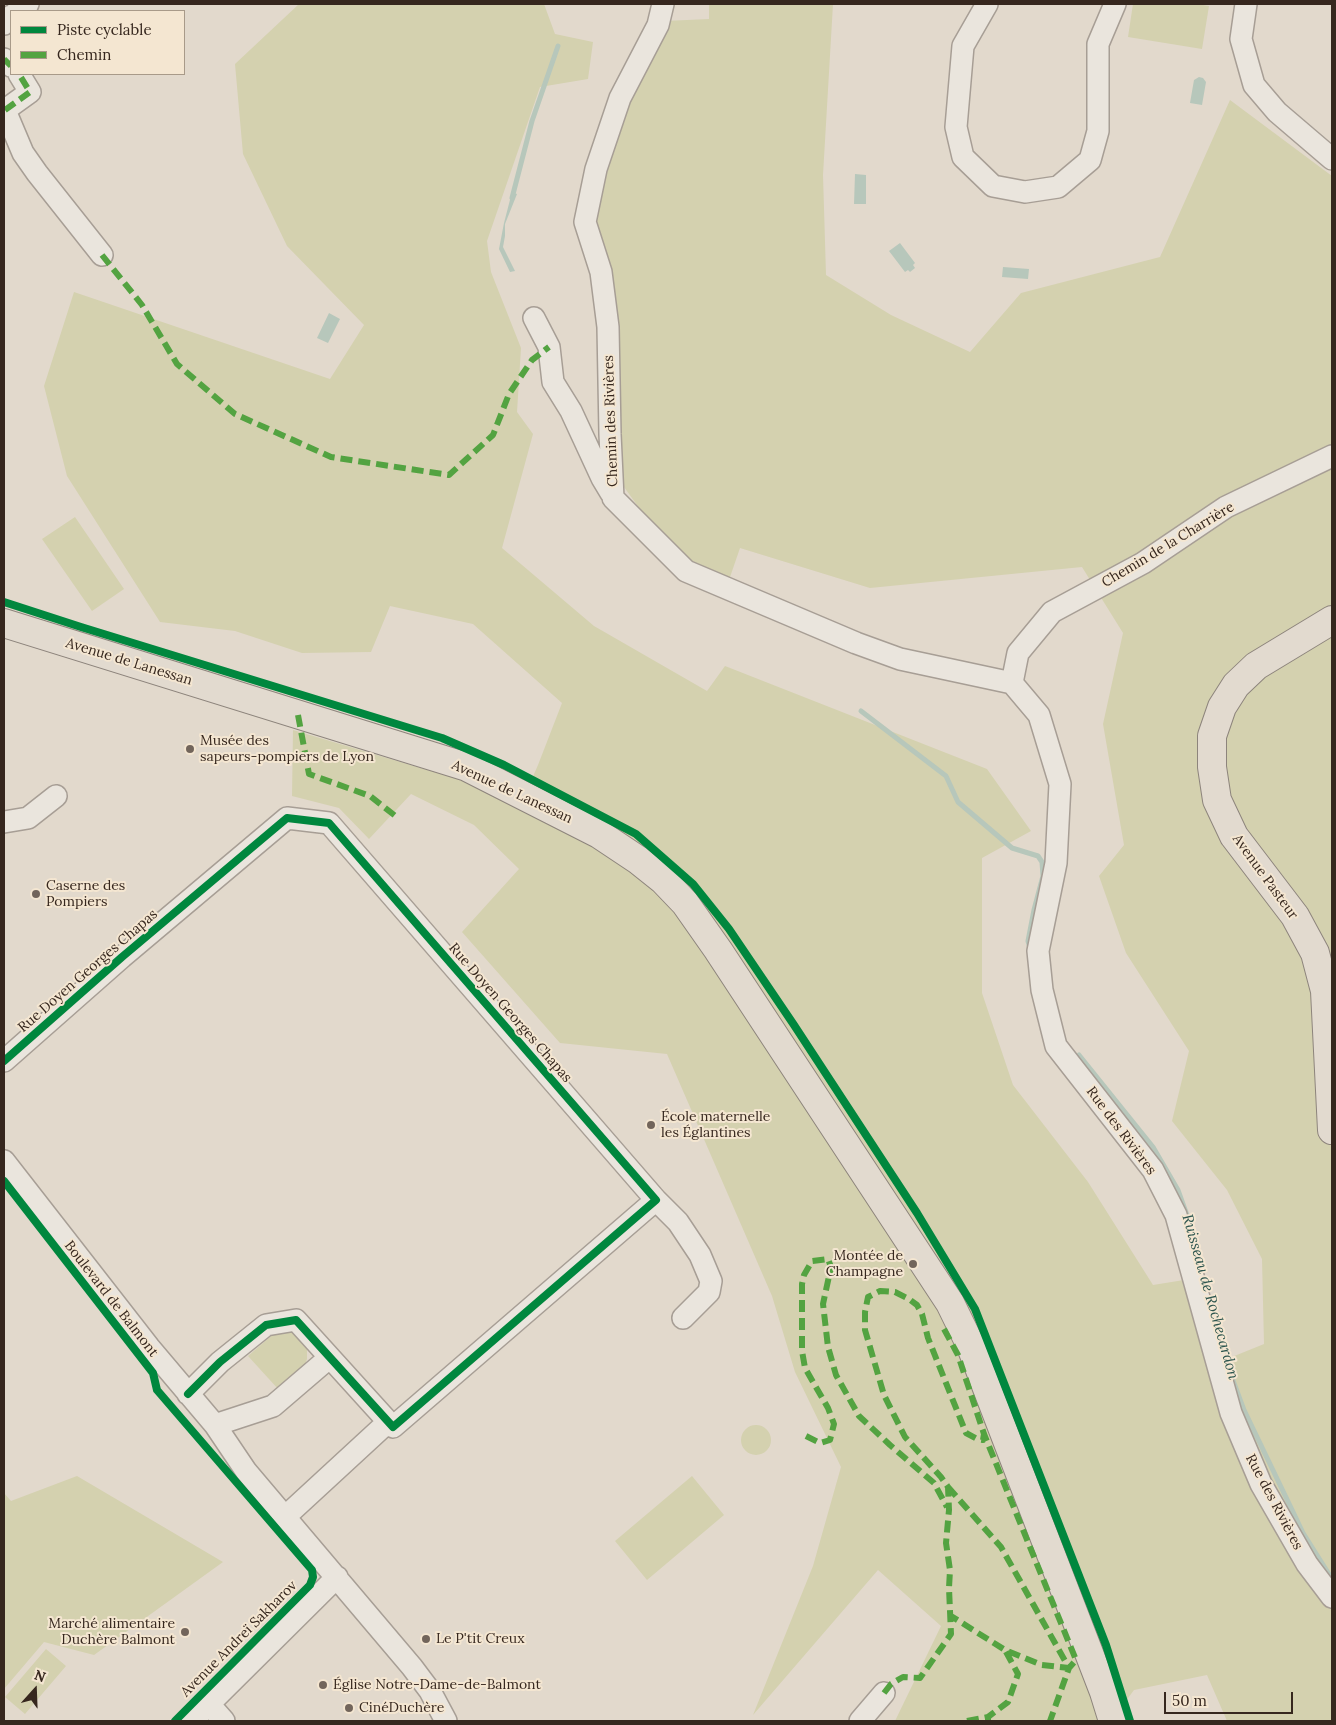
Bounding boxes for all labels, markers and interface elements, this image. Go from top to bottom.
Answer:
legend [10,10,185,75]
text: Piste cyclable [57,20,152,39]
text: Chemin [57,45,111,64]
street label: Chemin des Rivières [600,355,622,487]
street label: Chemin de la Charrière [1099,499,1237,591]
street label: Avenue de Lanessan [64,635,194,689]
place label: Musée des sapeurs-pompiers de Lyon [200,733,374,766]
marker: Musée des sapeurs-pompiers de Lyon [184,743,196,755]
street label: Avenue de Lanessan [449,757,575,827]
street label: Avenue Pasteur [1229,831,1301,923]
place label: Caserne des Pompiers [46,878,125,910]
marker: Caserne des Pompiers [30,888,42,900]
street label: Rue Doyen Georges Chapas [15,906,161,1036]
street label: Rue Doyen Georges Chapas [445,940,575,1086]
street label: Rue des Rivières [1082,1084,1160,1178]
place label: École maternelle les Églantines [661,1109,770,1142]
marker: École maternelle les Églantines [645,1119,657,1131]
water label: Ruisseau de Rochecardon [1178,1212,1242,1382]
street label: Boulevard de Balmont [60,1238,162,1360]
place label: Montée de Champagne [826,1248,903,1280]
marker: Montée de Champagne [907,1258,919,1270]
street label: Rue des Rivières [1242,1451,1306,1553]
street label: Avenue Andreï Sakharov [177,1577,301,1701]
place label: Marché alimentaire Duchère Balmont [48,1616,175,1648]
marker: Marché alimentaire Duchère Balmont [179,1626,191,1638]
place label: Le P'tit Creux [436,1631,525,1647]
marker: Le P'tit Creux [420,1633,432,1645]
north arrow [10,1665,60,1715]
text: N [32,1666,48,1686]
place label: Église Notre-Dame-de-Balmont [333,1677,541,1693]
marker: Église Notre-Dame-de-Balmont [317,1679,329,1691]
scale bar [1166,1682,1295,1714]
text: 50 m [1172,1691,1207,1710]
place label: CinéDuchère [359,1700,444,1716]
marker: CinéDuchère [343,1702,355,1714]

